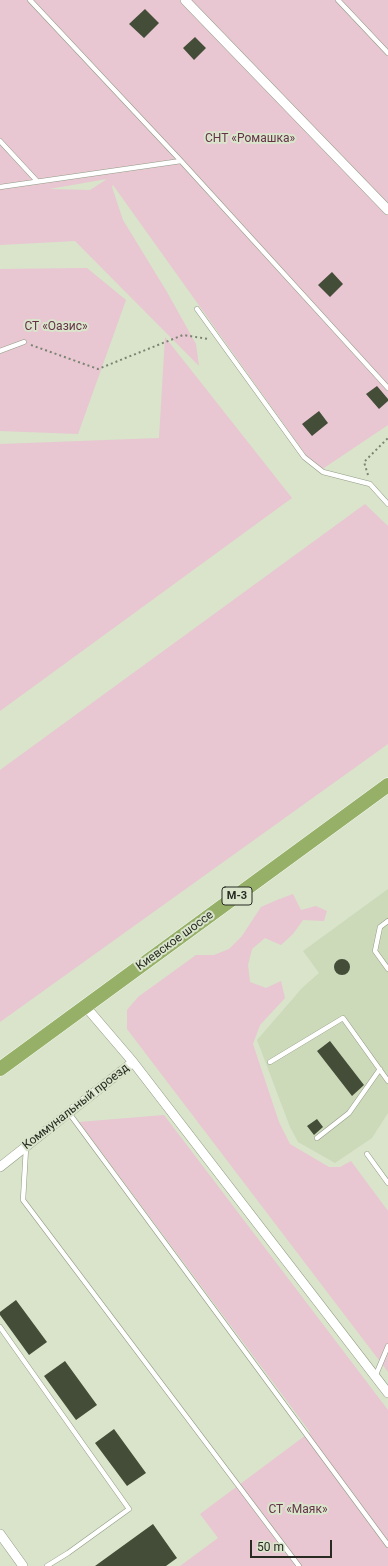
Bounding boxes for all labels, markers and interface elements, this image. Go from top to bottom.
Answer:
park label: СНТ «Ромашка» [205,132,295,146]
park label: СТ «Оазис» [24,320,88,334]
road number: М-3 [222,887,252,905]
street label: Киевское шоссе [134,908,216,974]
street label: Коммунальный проезд [20,1061,132,1153]
park label: СТ «Маяк» [268,1503,328,1517]
scale bar [252,1532,334,1558]
text: 50 m [257,1540,284,1554]

